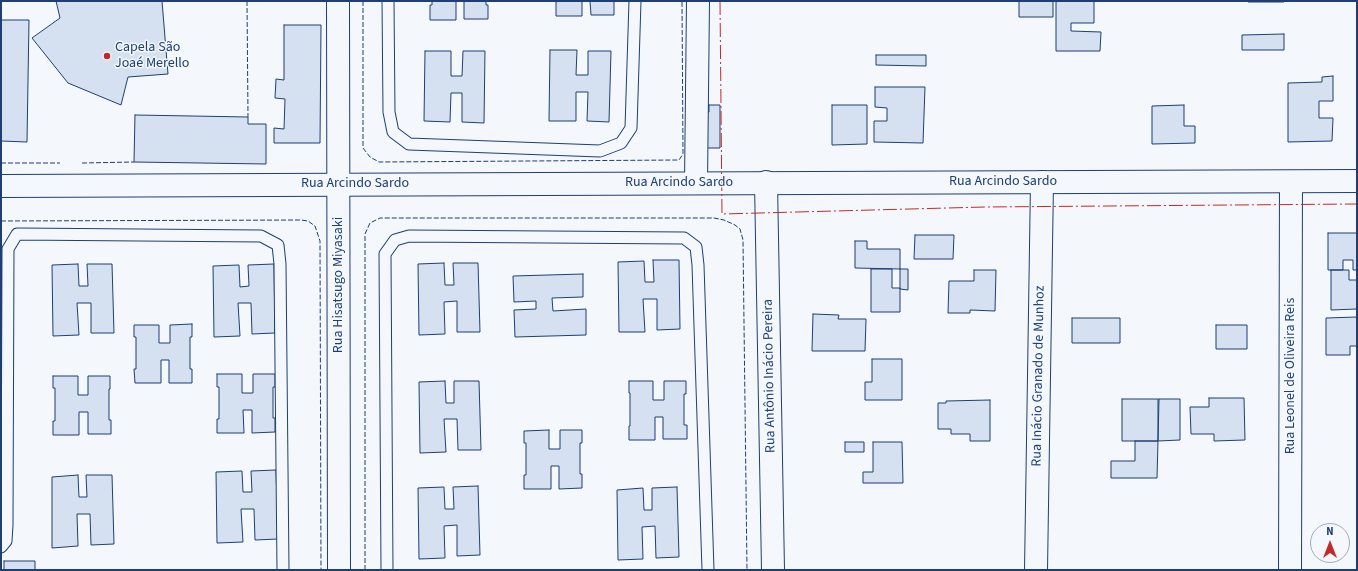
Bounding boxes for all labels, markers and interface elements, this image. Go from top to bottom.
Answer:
place label: Capela São Joaé Merello [115,40,189,72]
marker: Capela São Joaé Merello [102,51,112,61]
street label: Rua Arcindo Sardo [949,174,1057,190]
street label: Rua Arcindo Sardo [625,175,733,191]
street label: Rua Arcindo Sardo [301,176,409,192]
street label: Rua Hisatsugo Miyasaki [331,217,347,353]
street label: Rua Inácio Granado de Munhoz [1029,285,1049,467]
street label: Rua Leonel de Oliveira Reis [1283,298,1299,454]
street label: Rua Antônio Inácio Pereira [760,299,780,453]
north arrow [1310,523,1350,563]
text: N [1326,524,1334,539]

